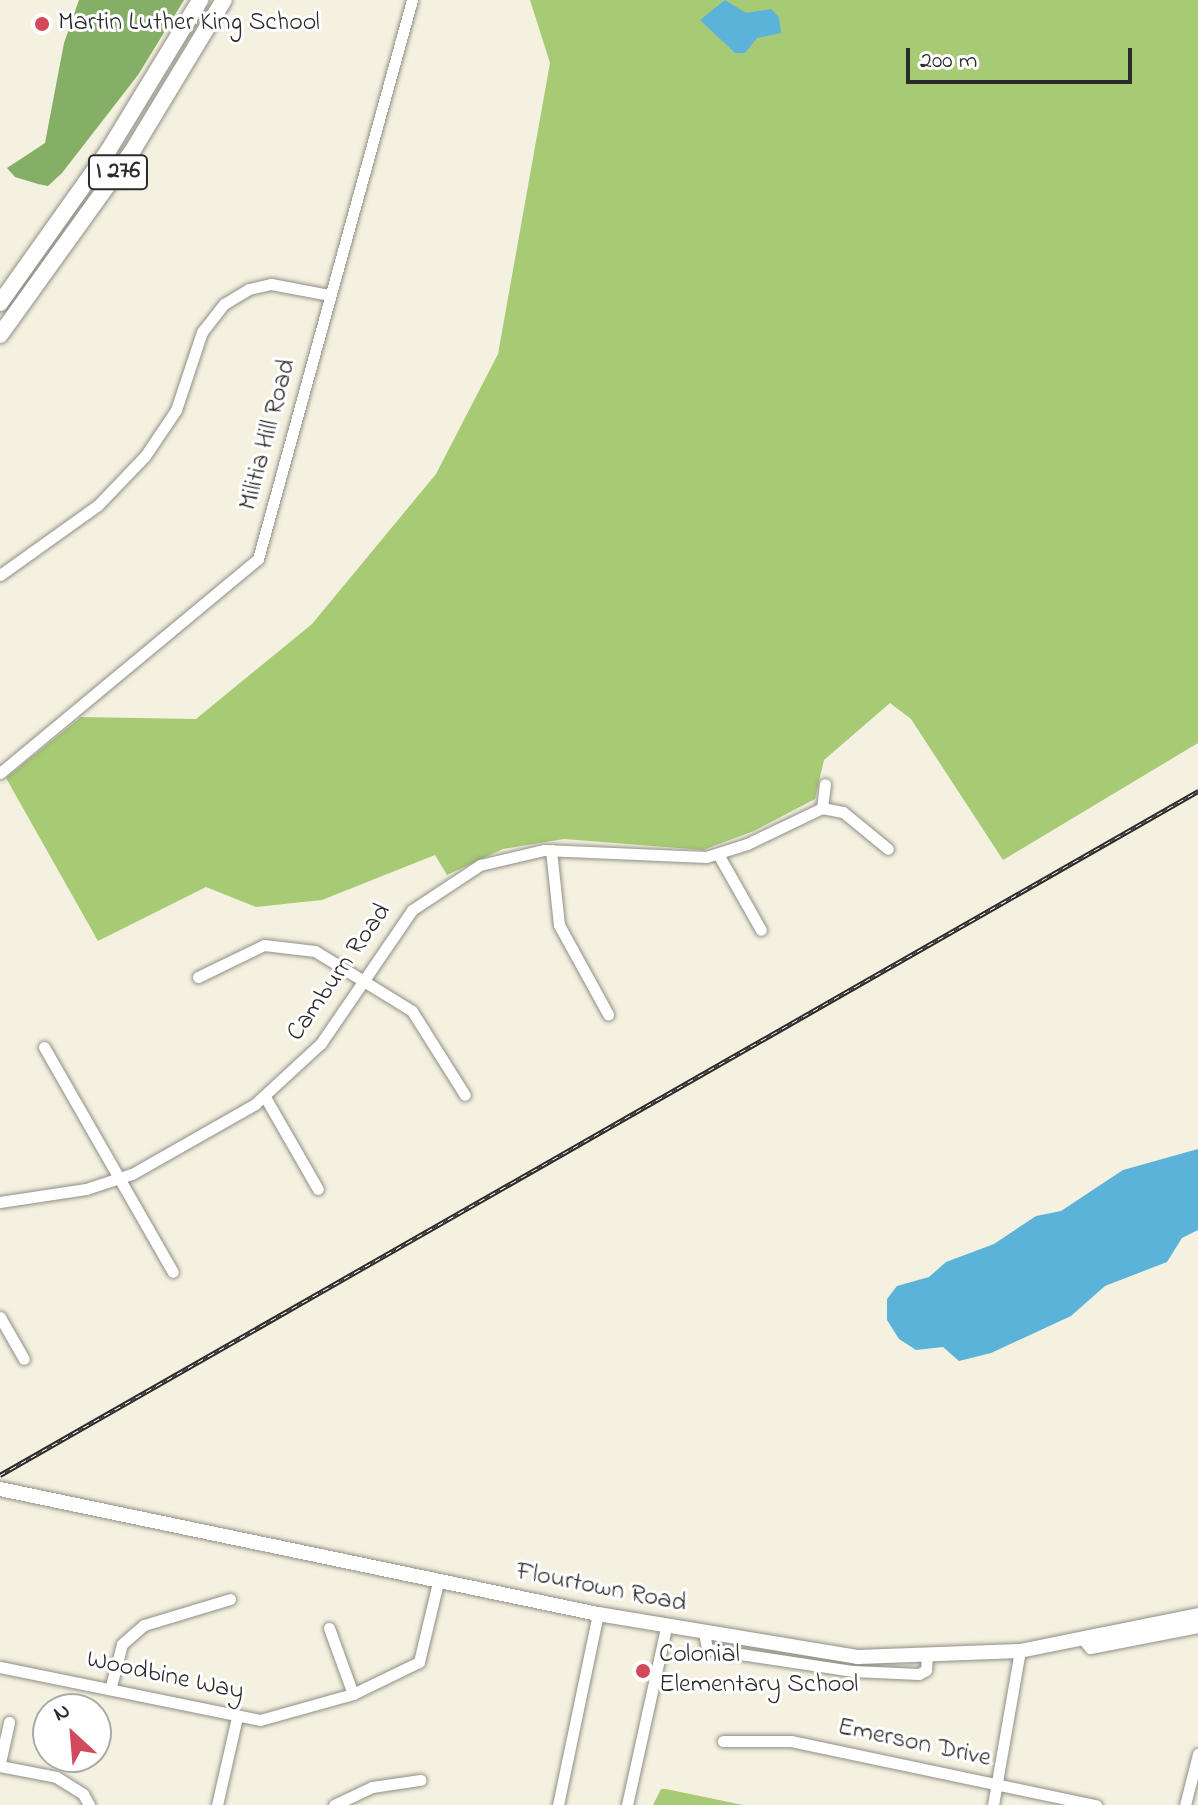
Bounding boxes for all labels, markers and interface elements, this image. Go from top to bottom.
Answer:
place label: Martin Luther King School [58,8,320,40]
marker: Martin Luther King School [33,15,51,33]
scale bar [910,32,1136,82]
text: 200 m [920,44,977,79]
road number: I 276 [86,152,150,192]
street label: Militia Hill Road [234,356,304,514]
street label: Camburn Road [281,898,399,1048]
street label: Flourtown Road [513,1557,689,1621]
place label: Colonial Elementary School [659,1640,858,1702]
street label: Woodbine Way [84,1645,246,1709]
marker: Colonial Elementary School [634,1662,652,1680]
north arrow [32,1693,112,1773]
text: N [49,1696,76,1731]
street label: Emerson Drive [834,1713,994,1775]

